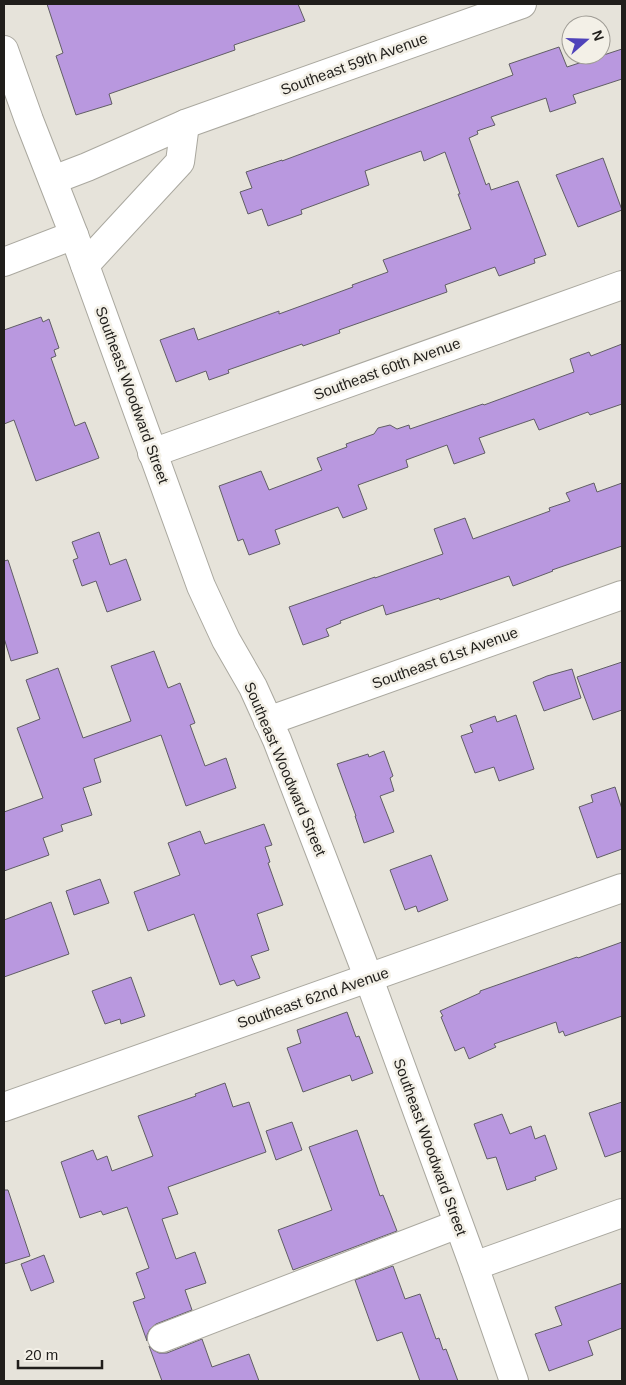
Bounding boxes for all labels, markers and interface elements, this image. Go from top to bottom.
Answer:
north arrow [561,15,611,65]
text: N [589,28,607,43]
street label: Southeast 59th Avenue [278,29,429,98]
street label: Southeast Woodward Street [92,304,173,487]
street label: Southeast 60th Avenue [311,334,462,403]
street label: Southeast 61st Avenue [370,623,520,692]
street label: Southeast Woodward Street [241,679,330,859]
street label: Southeast 62nd Avenue [235,964,391,1031]
street label: Southeast Woodward Street [390,1056,471,1239]
scale bar [18,1338,101,1370]
text: 20 m [25,1346,58,1363]

